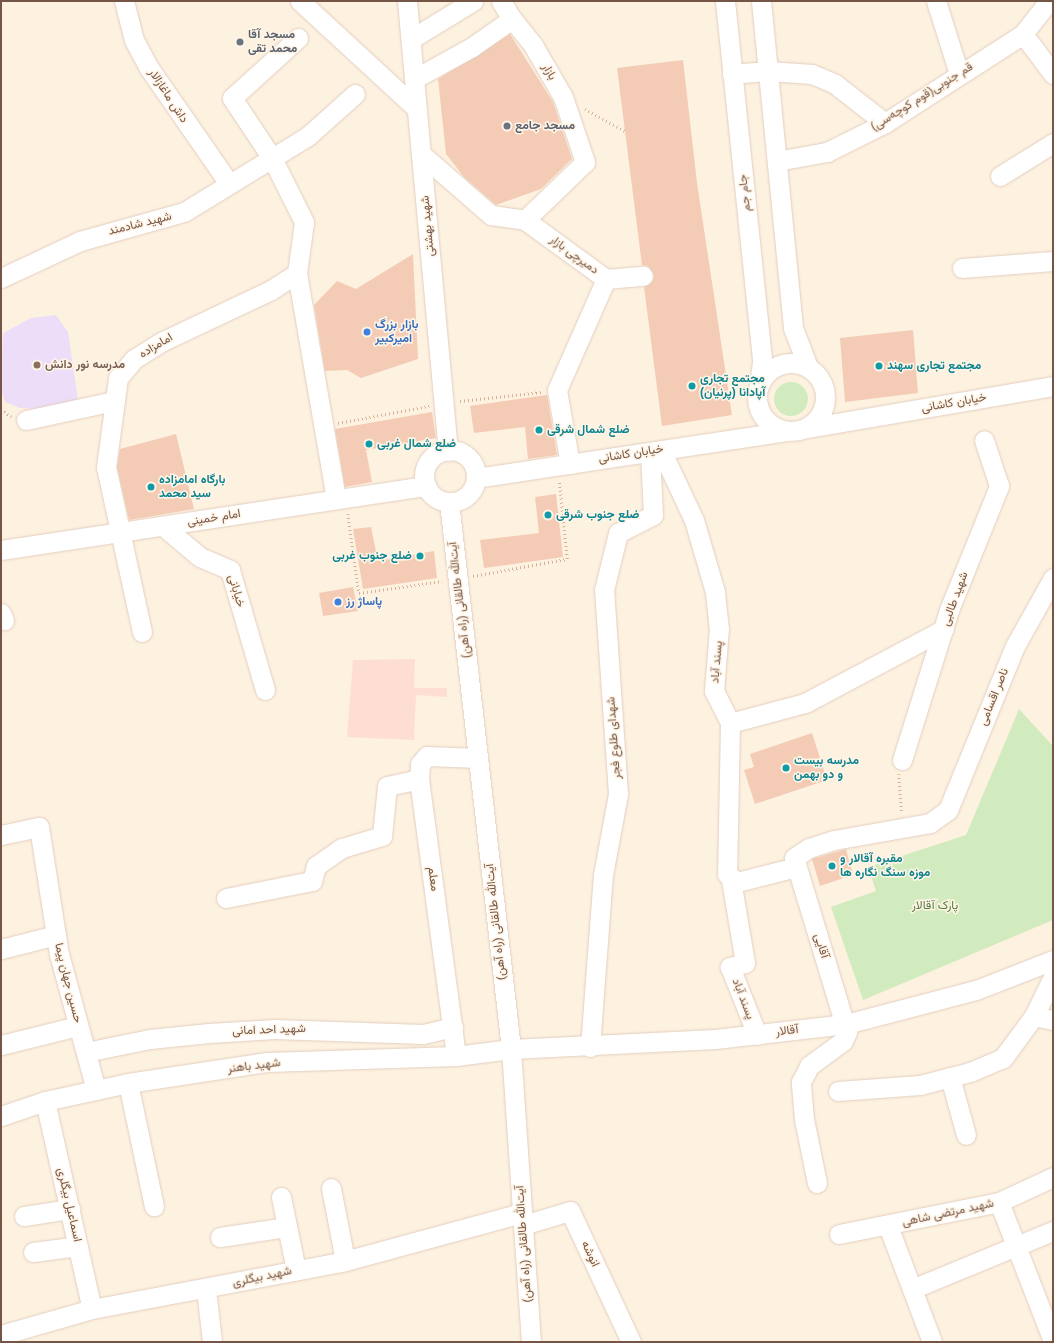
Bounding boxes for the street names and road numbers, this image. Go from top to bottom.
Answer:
street label: قم جنوبی(قوم کوچه‌سی) [868,60,976,134]
street label: بازار [539,61,559,83]
street label: داش ماغازالار [145,66,191,126]
street label: جام جم [736,174,754,212]
street label: شهید بهشتی [418,195,438,257]
street label: شهید شادمند [107,209,173,239]
street label: دمیرچی بازار [547,233,601,277]
street label: امامزاده [137,330,175,362]
street label: خیابان کاشانی [920,390,988,416]
street label: خیابان کاشانی [597,442,665,466]
street label: امام خمینی [186,507,242,529]
street label: (راه آهن) آیت‌الله طالقانی [446,541,474,659]
street label: شهید طالبی [938,570,972,628]
street label: خیابانی [224,573,248,609]
street label: پسند آباد [708,640,726,684]
street label: ناصر اقسامی [976,666,1012,728]
street label: شهدای طلوع فجر [604,696,624,780]
street label: (راه آهن) آیت‌الله طالقانی [483,863,509,981]
street label: معلم [424,866,442,892]
street label: آقایی [810,932,832,960]
street label: حسین جهان پیما [51,941,85,1025]
street label: پسند آباد [729,976,757,1022]
street label: شهید احد امانی [232,1022,306,1038]
street label: آقالار [775,1022,799,1040]
street label: شهید باهنر [227,1056,281,1076]
street label: اسماعیل بیگلری [53,1167,85,1243]
street label: (راه آهن) آیت‌الله طالقانی [513,1185,535,1303]
street label: شهید مرتضی شاهی [901,1196,995,1230]
street label: انوشه [578,1239,602,1269]
street label: شهید بیگلری [231,1264,293,1290]

